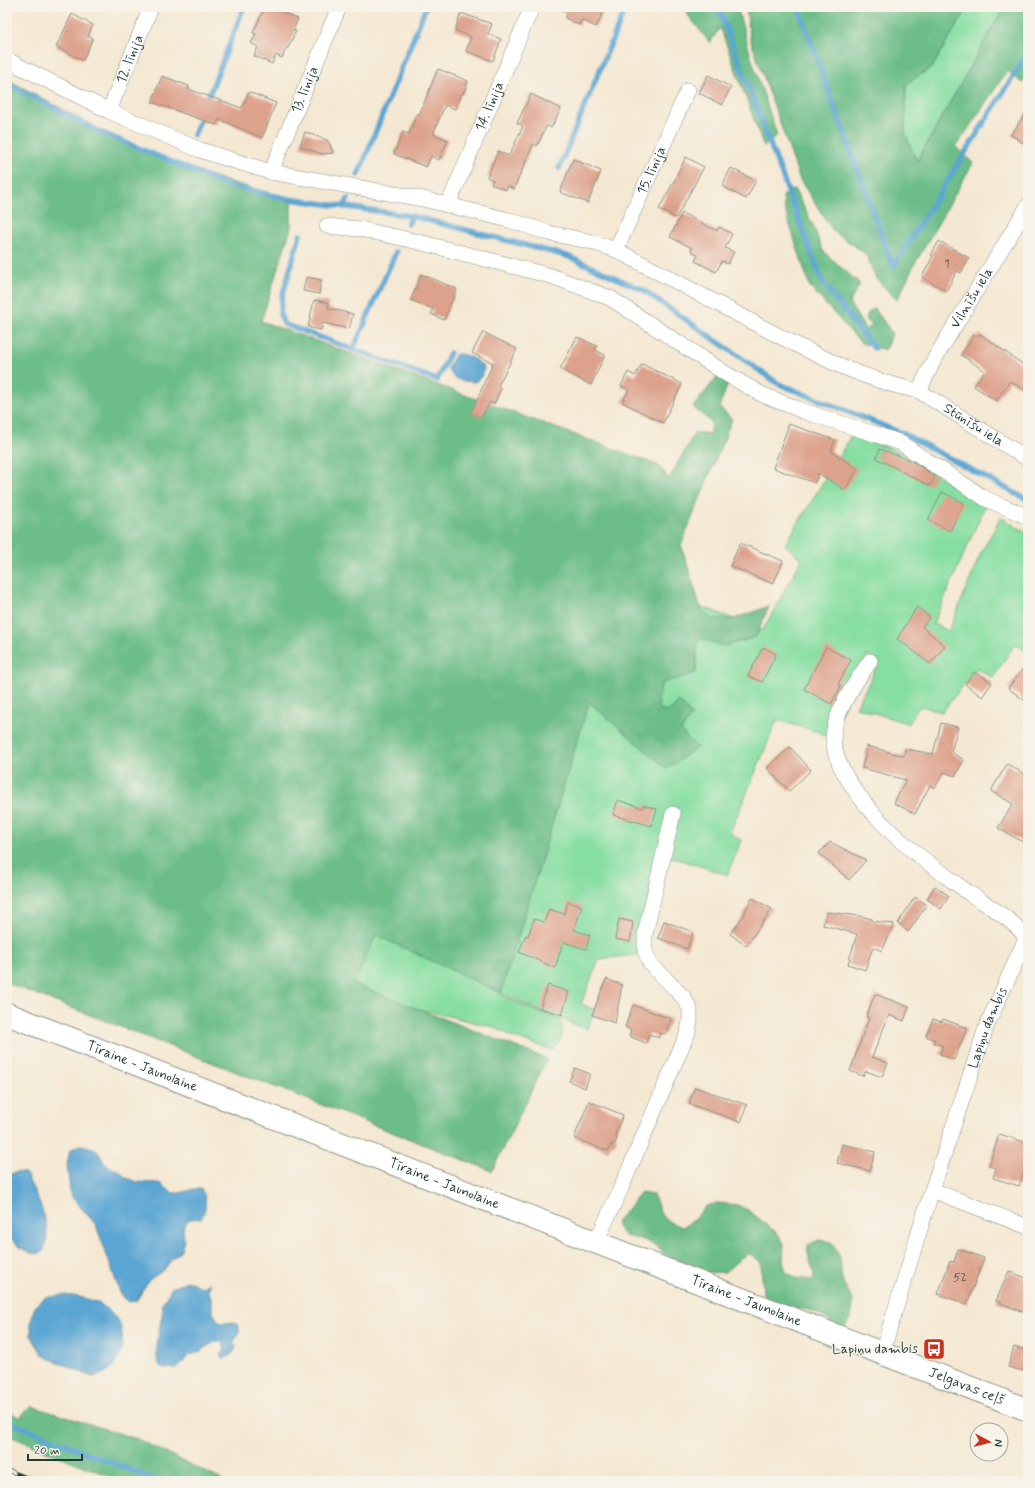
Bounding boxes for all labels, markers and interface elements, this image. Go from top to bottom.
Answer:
street label: 12. līnija [112,32,148,86]
street label: 13. līnija [287,63,323,116]
street label: 14. līnija [471,79,508,134]
street label: 15. līnija [633,144,670,198]
house number: 1 [944,256,950,272]
street label: Vilnīšu iela [946,264,997,332]
street label: Stūnīšu iela [940,399,1007,451]
street label: Lapiņu dambis [964,984,1012,1071]
street label: Tīraine - Jaunolaine [84,1037,201,1096]
street label: Tīraine - Jaunolaine [386,1154,503,1213]
house number: 52 [953,1270,967,1286]
street label: Tīraine - Jaunolaine [688,1271,805,1331]
bus stop icon: Lapiņu dambis [921,1336,947,1362]
place label: Lapiņu dambis [832,1340,918,1358]
street label: Jelgavas ceļš [926,1363,1007,1409]
north arrow [969,1422,1009,1462]
scale bar [28,1436,82,1462]
text: N [991,1439,1005,1448]
text: 20 m [34,1443,60,1459]

